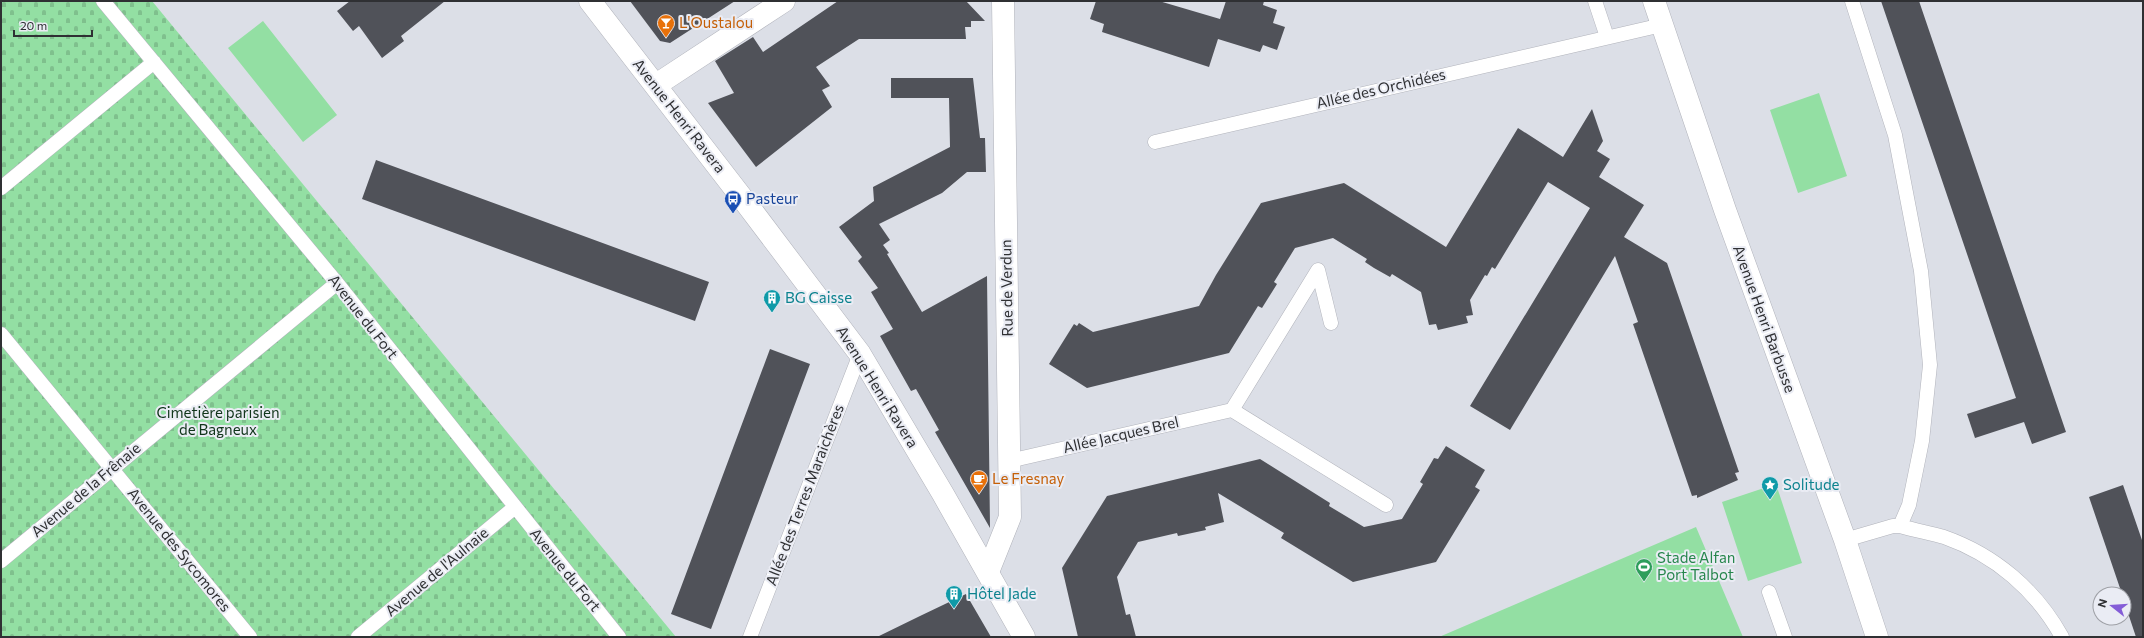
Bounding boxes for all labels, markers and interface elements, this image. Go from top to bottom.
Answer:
scale bar [14,12,92,38]
bar icon: L'Oustalou [656,13,676,38]
place label: L'Oustalou [679,13,753,31]
text: 20 m [20,18,47,32]
street label: Avenue Henri Ravera [630,55,730,176]
street label: Allée des Orchidées [1314,64,1447,112]
bus stop icon: Pasteur [723,189,743,214]
place label: Pasteur [746,189,798,207]
street label: Rue de Verdun [996,239,1016,337]
street label: Avenue Henri Barbusse [1730,242,1800,395]
street label: Avenue du Fort [325,271,402,362]
building icon: BG Caisse [762,288,782,313]
place label: BG Caisse [785,288,852,306]
street label: Avenue Henri Ravera [833,322,923,451]
street label: Allée des Terres Maraichères [761,401,847,588]
park label: Cimetière parisien de Bagneux [156,403,280,438]
street label: Allée Jacques Brel [1061,412,1180,456]
street label: Avenue de la Frênaie [27,438,144,540]
cafe icon: Le Fresnay [969,469,989,494]
place label: Le Fresnay [992,469,1064,487]
place icon: Solitude [1760,475,1780,500]
place label: Solitude [1783,475,1840,493]
street label: Avenue des Sycomores [124,484,235,615]
street label: Avenue de l'Aulnaie [381,523,492,620]
street label: Avenue du Fort [527,524,605,615]
place label: Stade Alfan Port Talbot [1657,548,1735,583]
sports icon: Stade Alfan Port Talbot [1634,557,1654,582]
building icon: Hôtel Jade [944,584,964,609]
place label: Hôtel Jade [967,584,1037,602]
north arrow [2092,586,2132,626]
text: N [2095,597,2109,609]

